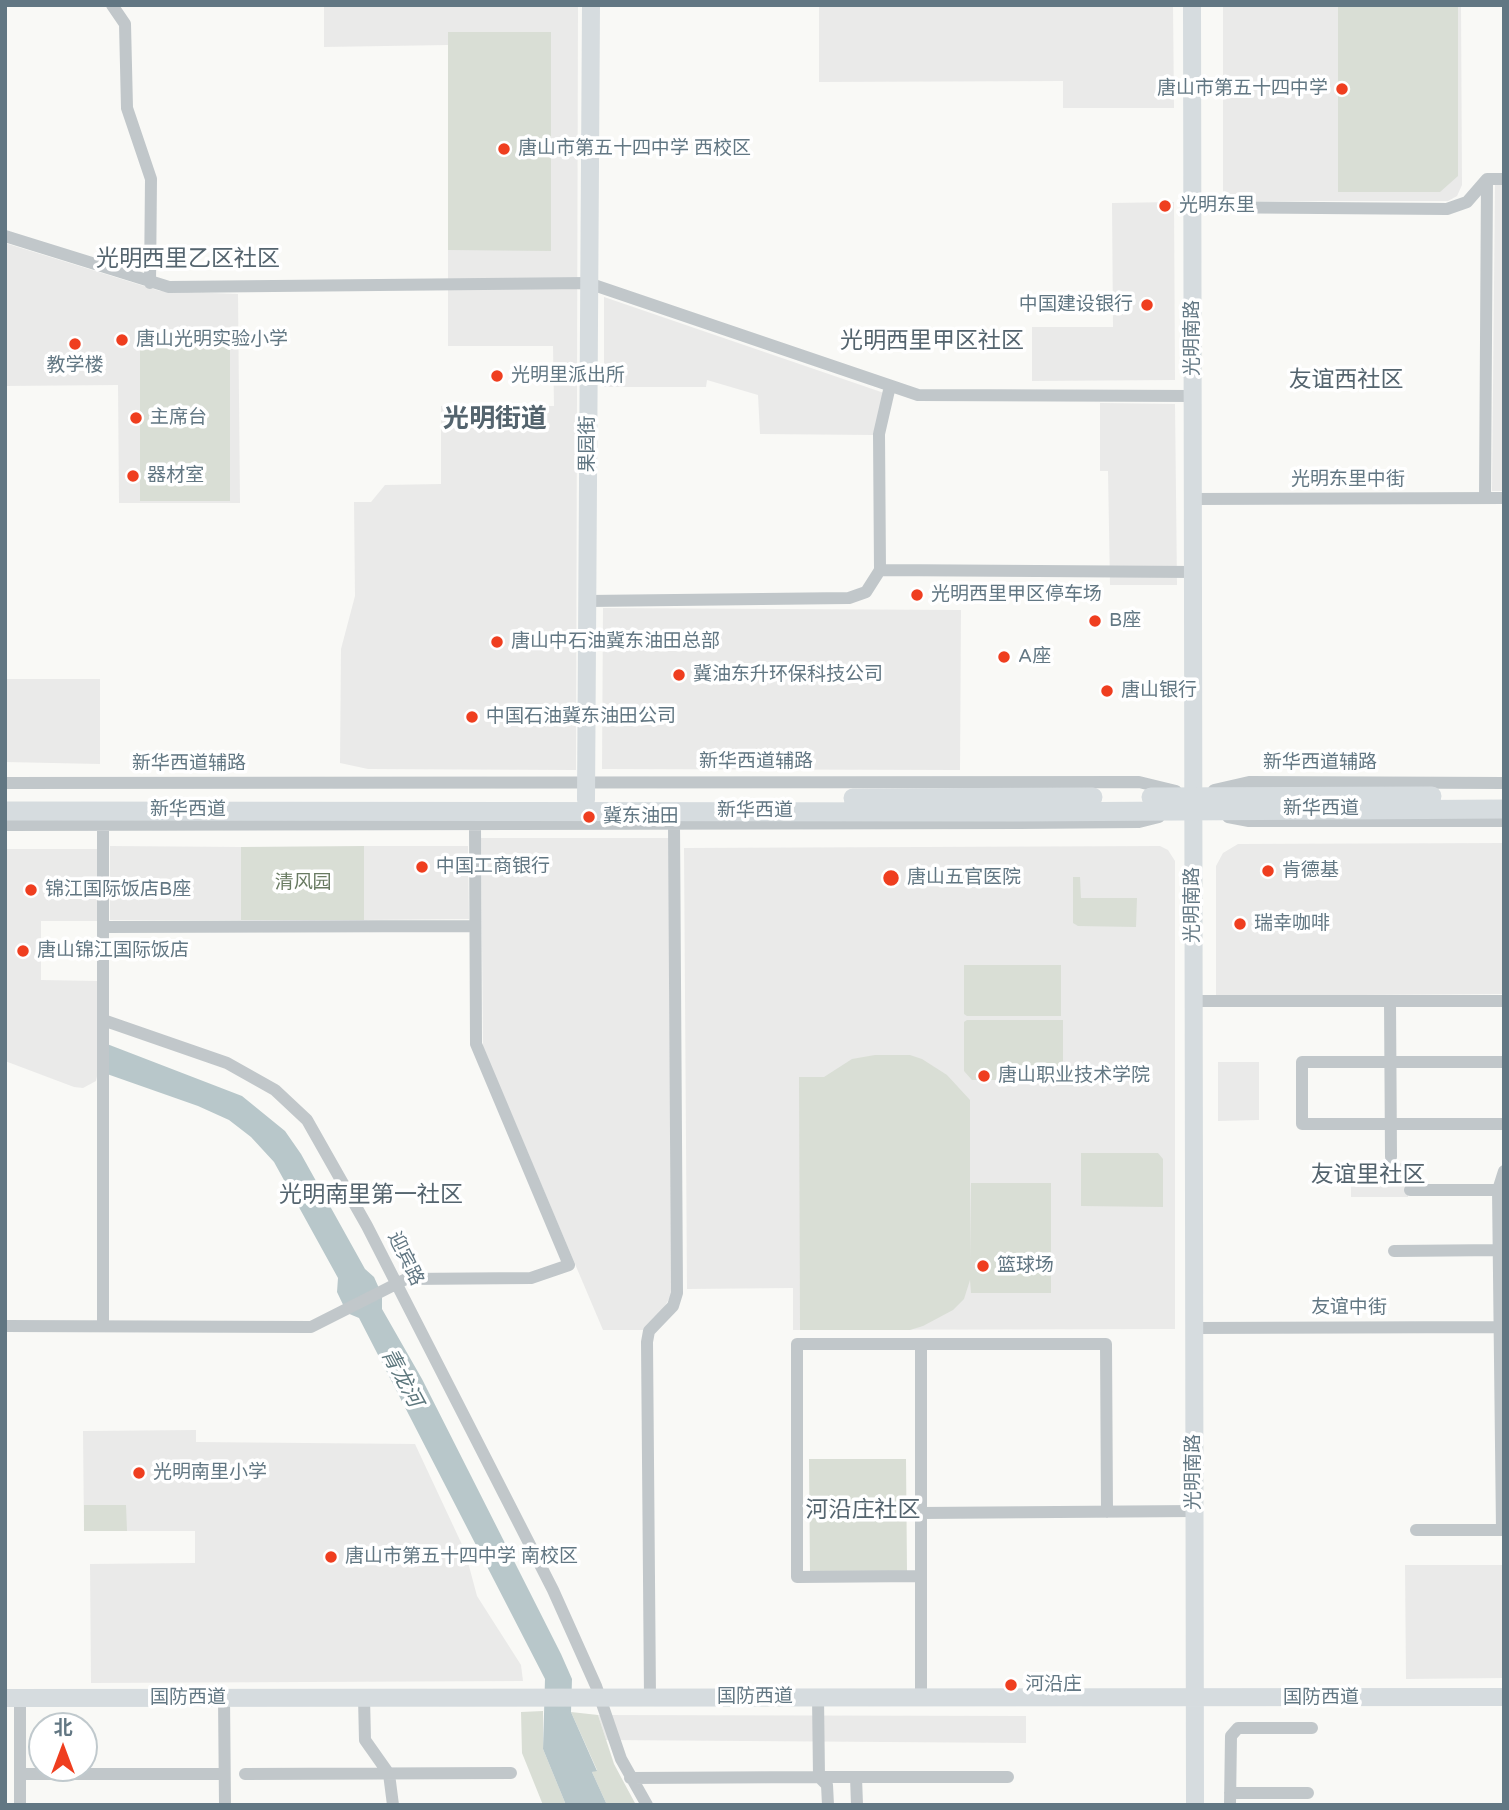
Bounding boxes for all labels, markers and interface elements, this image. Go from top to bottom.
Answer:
place label: 唐山市第五十四中学 [1157,78,1328,100]
marker: 唐山市第五十四中学 [1334,81,1350,97]
place label: 唐山市第五十四中学 西校区 [518,138,751,160]
marker: 唐山市第五十四中学 西校区 [496,141,512,157]
place label: 光明东里 [1179,195,1255,217]
marker: 光明东里 [1157,198,1173,214]
district label: 光明西里乙区社区 [96,246,280,274]
place label: 中国建设银行 [1019,294,1133,316]
marker: 中国建设银行 [1139,297,1155,313]
street label: 光明南路 [1182,300,1204,376]
district label: 光明西里甲区社区 [840,328,1024,356]
place label: 唐山光明实验小学 [136,329,288,351]
marker: 唐山光明实验小学 [114,332,130,348]
marker: 教学楼 [67,336,83,352]
place label: 教学楼 [47,355,103,377]
place label: 光明里派出所 [511,365,625,387]
district label: 友谊西社区 [1289,367,1403,395]
marker: 光明里派出所 [489,368,505,384]
district label: 光明街道 [443,404,547,436]
place label: 主席台 [150,407,207,429]
marker: 主席台 [128,410,144,426]
street label: 果园街 [577,416,599,472]
place label: 器材室 [147,465,204,487]
marker: 器材室 [125,468,141,484]
street label: 光明东里中街 [1291,469,1405,491]
place label: 光明西里甲区停车场 [931,584,1102,606]
marker: 光明西里甲区停车场 [909,587,925,603]
place label: B座 [1109,610,1141,632]
marker: B座 [1087,613,1103,629]
place label: 唐山中石油冀东油田总部 [511,631,720,653]
marker: 唐山中石油冀东油田总部 [489,634,505,650]
place label: A座 [1018,646,1051,668]
marker: A座 [996,649,1012,665]
place label: 冀油东升环保科技公司 [693,664,883,686]
marker: 冀油东升环保科技公司 [671,667,687,683]
place label: 唐山银行 [1121,680,1197,702]
marker: 唐山银行 [1099,683,1115,699]
place label: 中国石油冀东油田公司 [486,706,676,728]
marker: 中国石油冀东油田公司 [464,709,480,725]
street label: 新华西道辅路 [699,751,813,773]
street label: 新华西道辅路 [1263,752,1377,774]
street label: 新华西道辅路 [132,753,246,775]
street label: 新华西道 [1283,798,1359,820]
street label: 新华西道 [150,799,226,821]
street label: 新华西道 [717,800,793,822]
place label: 冀东油田 [603,806,679,828]
marker: 冀东油田 [581,809,597,825]
place label: 中国工商银行 [436,856,550,878]
marker: 中国工商银行 [414,859,430,875]
place label: 肯德基 [1282,860,1339,882]
marker: 肯德基 [1260,863,1276,879]
place label: 唐山五官医院 [907,867,1021,889]
street label: 光明南路 [1182,867,1204,943]
marker: 唐山五官医院 [881,868,901,888]
park label: 清风园 [275,872,331,894]
place label: 锦江国际饭店B座 [45,879,191,901]
marker: 锦江国际饭店B座 [23,882,39,898]
place label: 瑞幸咖啡 [1254,913,1330,935]
marker: 瑞幸咖啡 [1232,916,1248,932]
place label: 唐山锦江国际饭店 [37,940,189,962]
marker: 唐山锦江国际饭店 [15,943,31,959]
place label: 唐山职业技术学院 [998,1065,1150,1087]
marker: 唐山职业技术学院 [976,1068,992,1084]
district label: 友谊里社区 [1311,1162,1425,1190]
district label: 光明南里第一社区 [279,1182,463,1210]
street label: 迎宾路 [382,1228,428,1290]
place label: 篮球场 [997,1255,1054,1277]
marker: 篮球场 [975,1258,991,1274]
street label: 友谊中街 [1311,1297,1387,1319]
water label: 青龙河 [375,1344,427,1412]
street label: 光明南路 [1183,1434,1205,1510]
place label: 光明南里小学 [153,1462,267,1484]
marker: 光明南里小学 [131,1465,147,1481]
district label: 河沿庄社区 [806,1497,920,1525]
place label: 唐山市第五十四中学 南校区 [345,1546,578,1568]
marker: 唐山市第五十四中学 南校区 [323,1549,339,1565]
place label: 河沿庄 [1025,1674,1082,1696]
marker: 河沿庄 [1003,1677,1019,1693]
street label: 国防西道 [717,1686,793,1708]
street label: 国防西道 [150,1687,226,1709]
street label: 国防西道 [1283,1687,1359,1709]
north arrow [28,1712,98,1782]
text: 北 [53,1717,73,1739]

